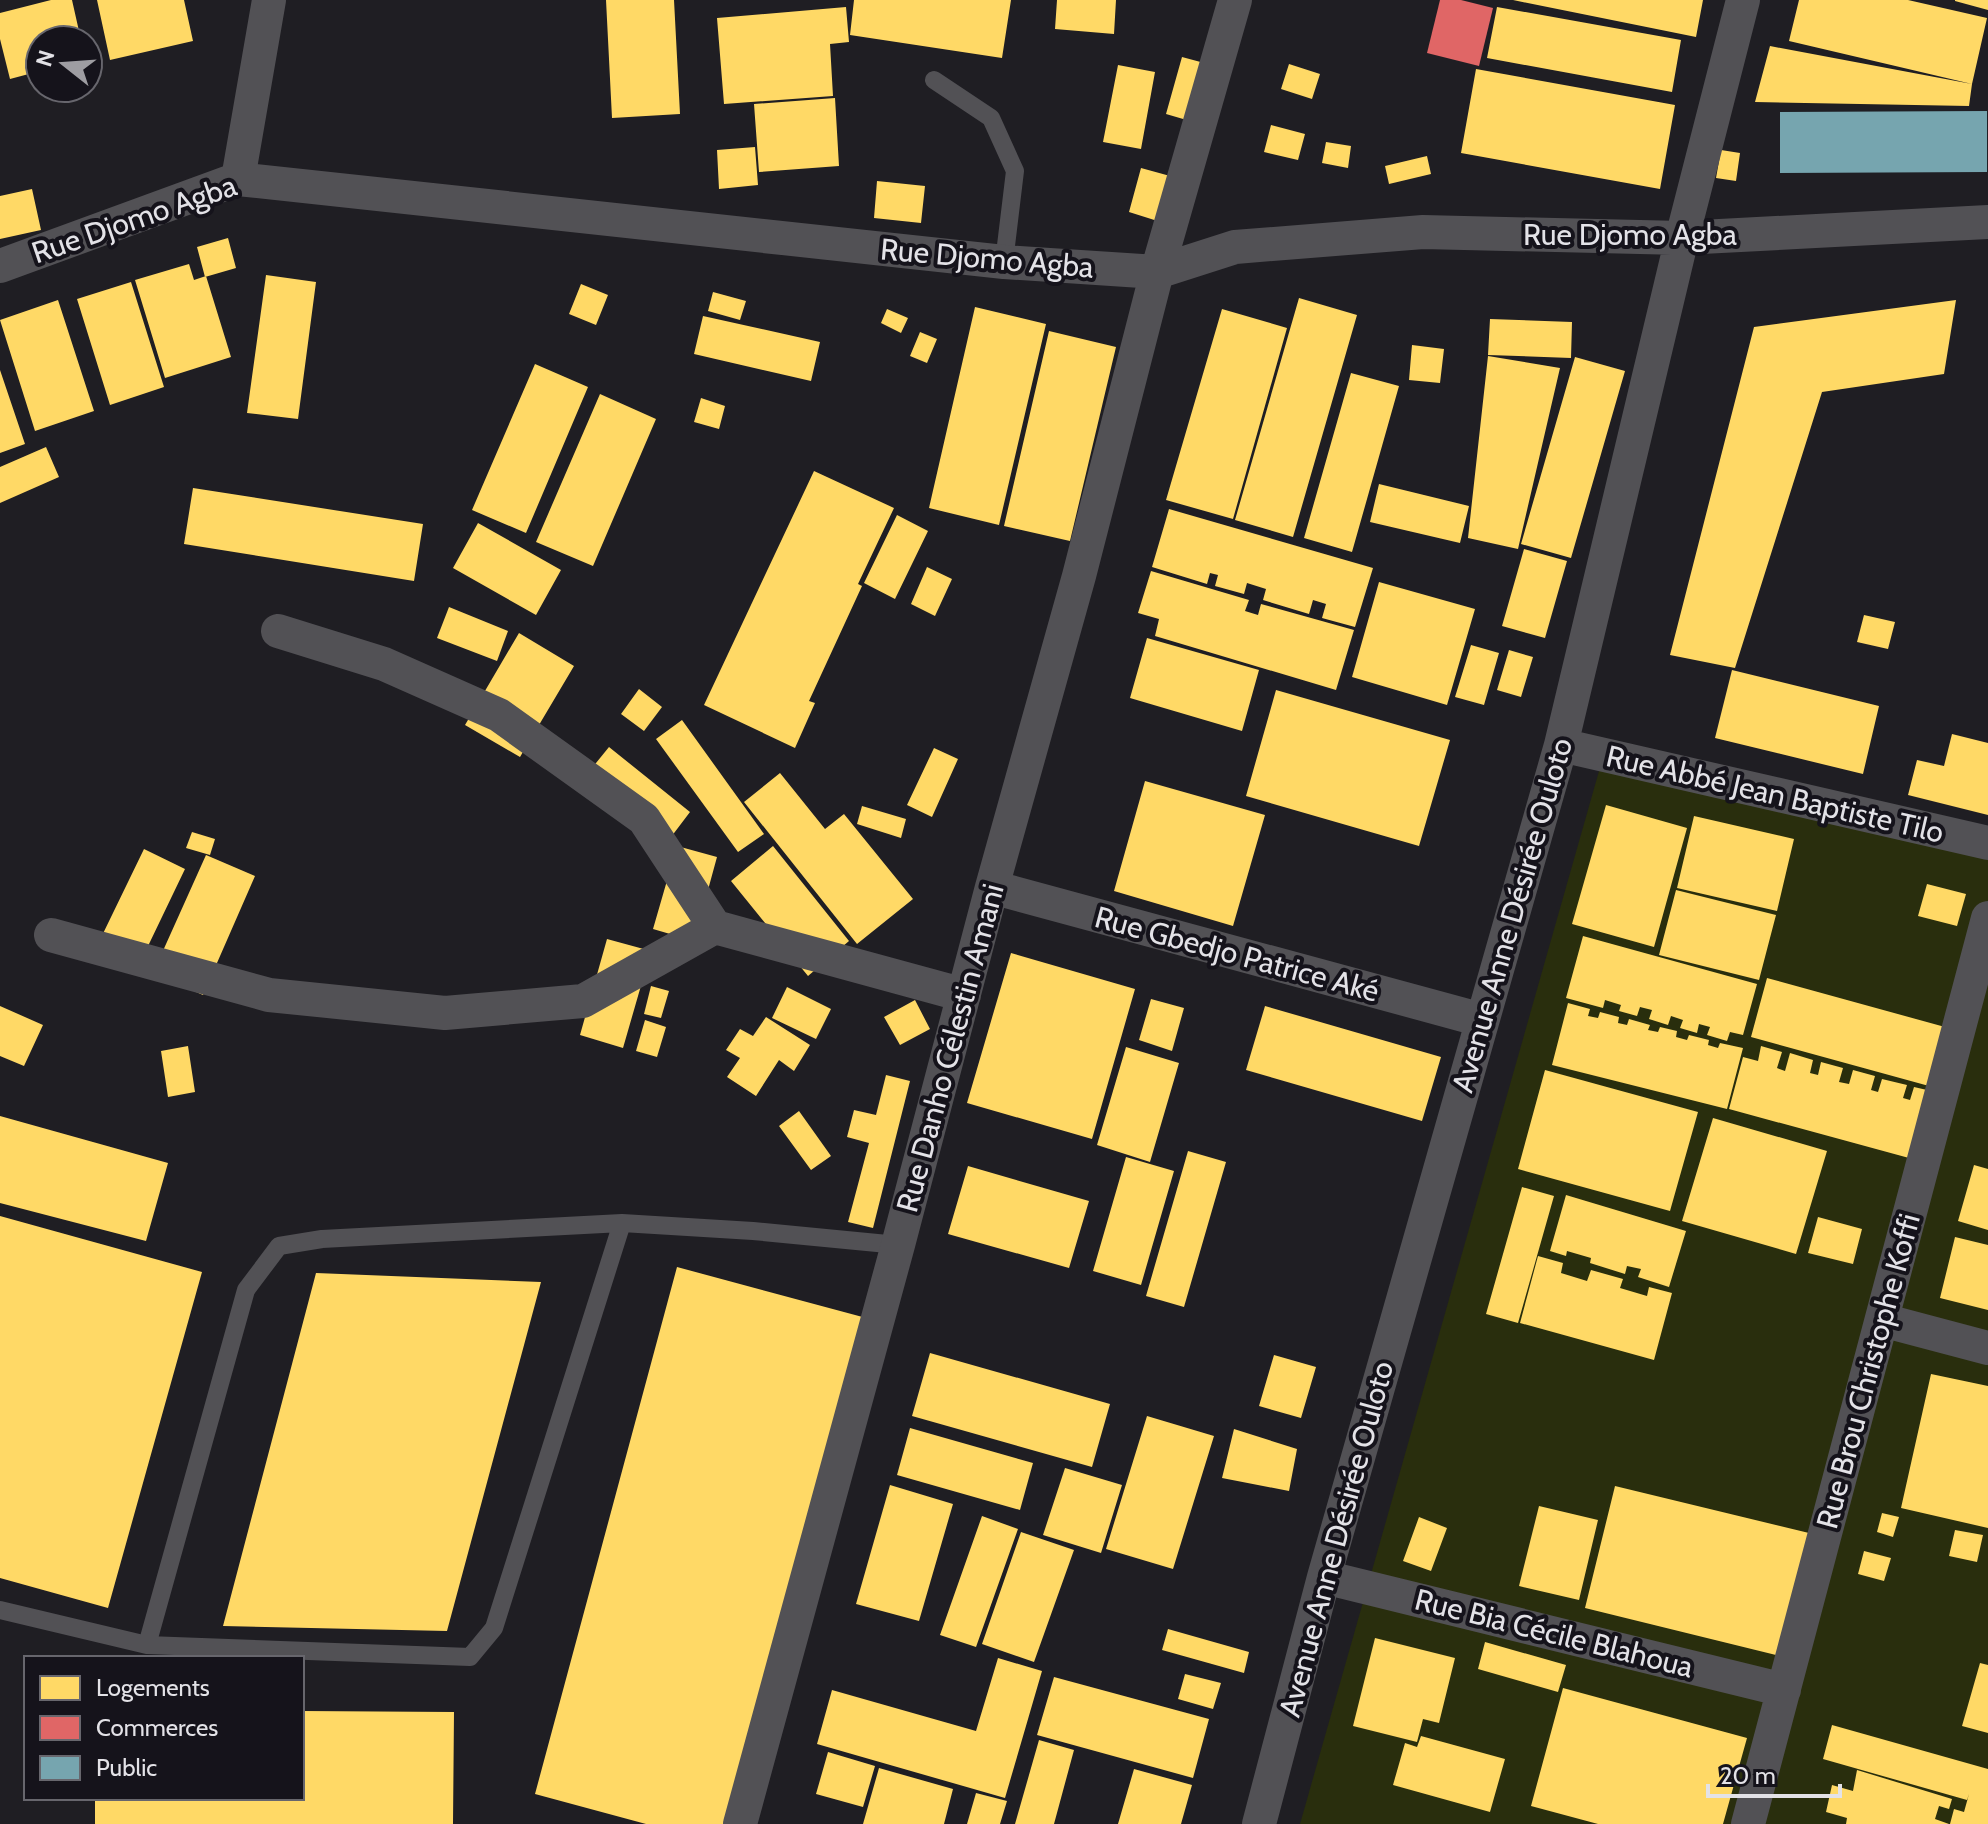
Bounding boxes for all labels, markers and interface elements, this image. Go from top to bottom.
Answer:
north arrow [24,24,104,104]
text: N [30,47,61,70]
street label: Rue Djomo Agba [27,167,242,271]
street label: Rue Djomo Agba [1523,216,1738,253]
street label: Rue Djomo Agba [879,230,1096,286]
street label: Avenue Anne Désirée Ouloto [1444,734,1580,1096]
street label: Rue Abbé Jean Baptiste Tilo [1603,737,1947,851]
street label: Rue Danho Célestin Amani [888,880,1012,1216]
street label: Rue Gbedjo Patrice Aké [1091,898,1383,1010]
street label: Rue Brou Christophe Koffi [1808,1210,1928,1532]
street label: Avenue Anne Désirée Ouloto [1271,1357,1401,1721]
street label: Rue Bia Cécile Blahoua [1411,1581,1697,1686]
legend [24,1656,304,1800]
text: Logements [96,1673,210,1702]
text: Commerces [96,1713,218,1742]
scale bar [1708,1748,1840,1798]
text: Public [96,1753,157,1782]
text: 20 m [1720,1761,1776,1790]

